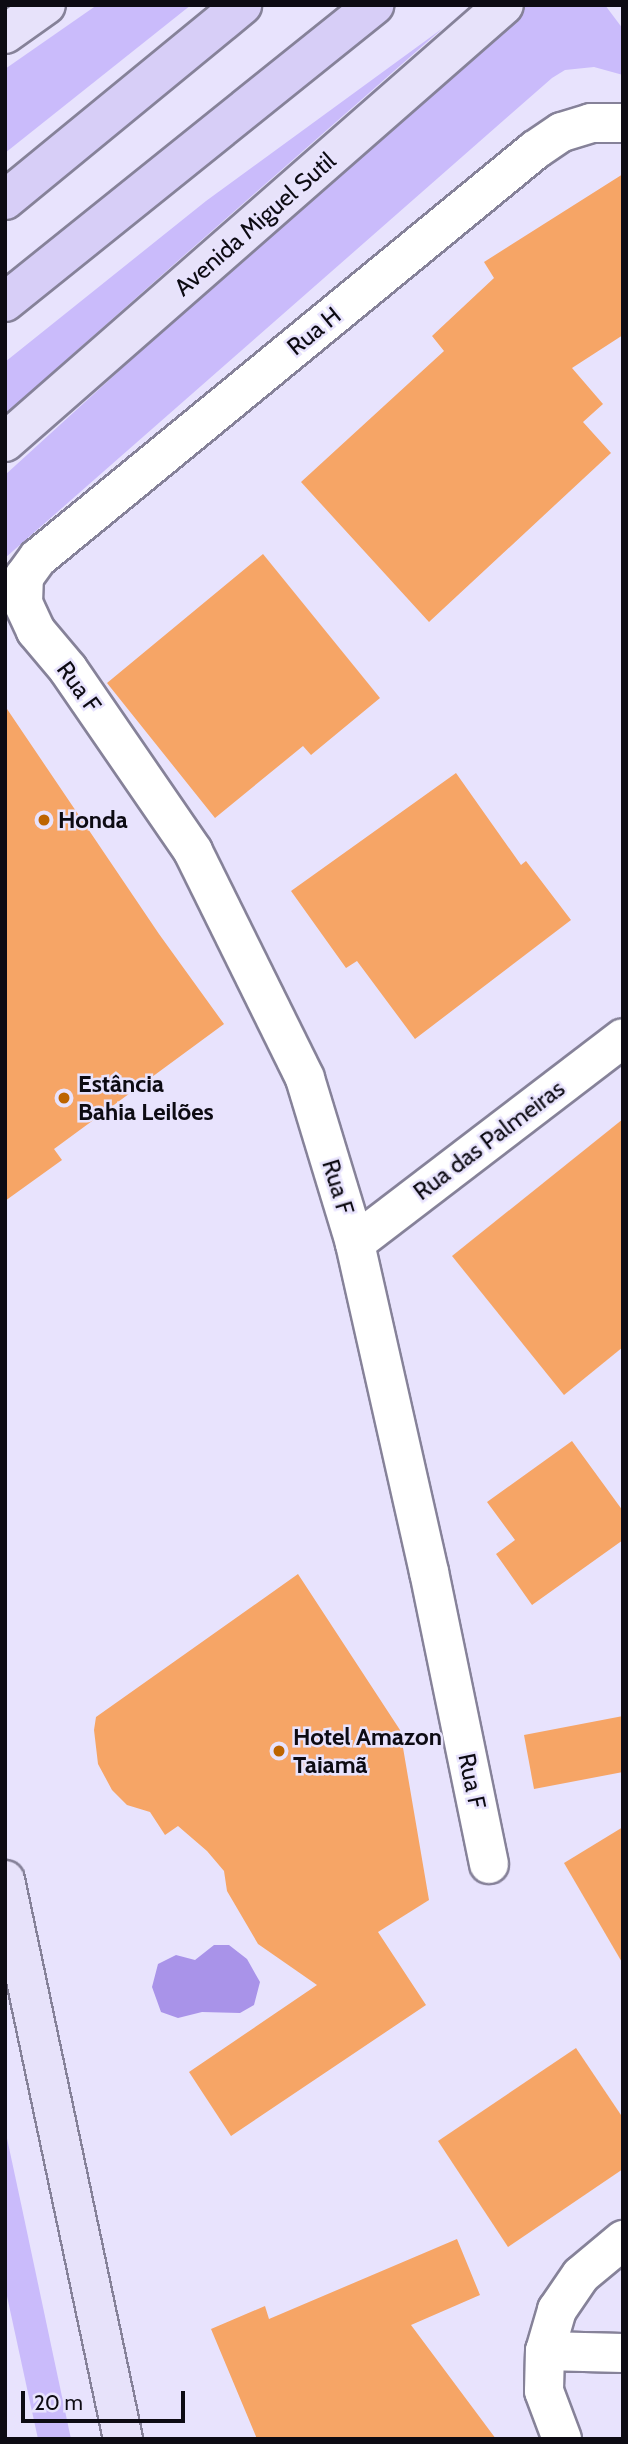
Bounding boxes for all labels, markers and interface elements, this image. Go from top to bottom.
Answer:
street label: Avenida Miguel Sutil [169,146,341,302]
street label: Rua H [281,301,347,361]
street label: Rua F [51,656,107,718]
place label: Honda [58,806,128,834]
marker: Honda [36,812,52,828]
place label: Estância Bahia Leilões [78,1070,214,1126]
street label: Rua das Palmeiras [408,1074,570,1206]
marker: Estância Bahia Leilões [56,1090,72,1106]
street label: Rua F [316,1156,360,1218]
place label: Hotel Amazon Taiamã [293,1723,442,1779]
marker: Hotel Amazon Taiamã [271,1743,287,1759]
street label: Rua F [452,1751,492,1811]
scale bar [24,2378,189,2422]
text: 20 m [34,2390,83,2415]

